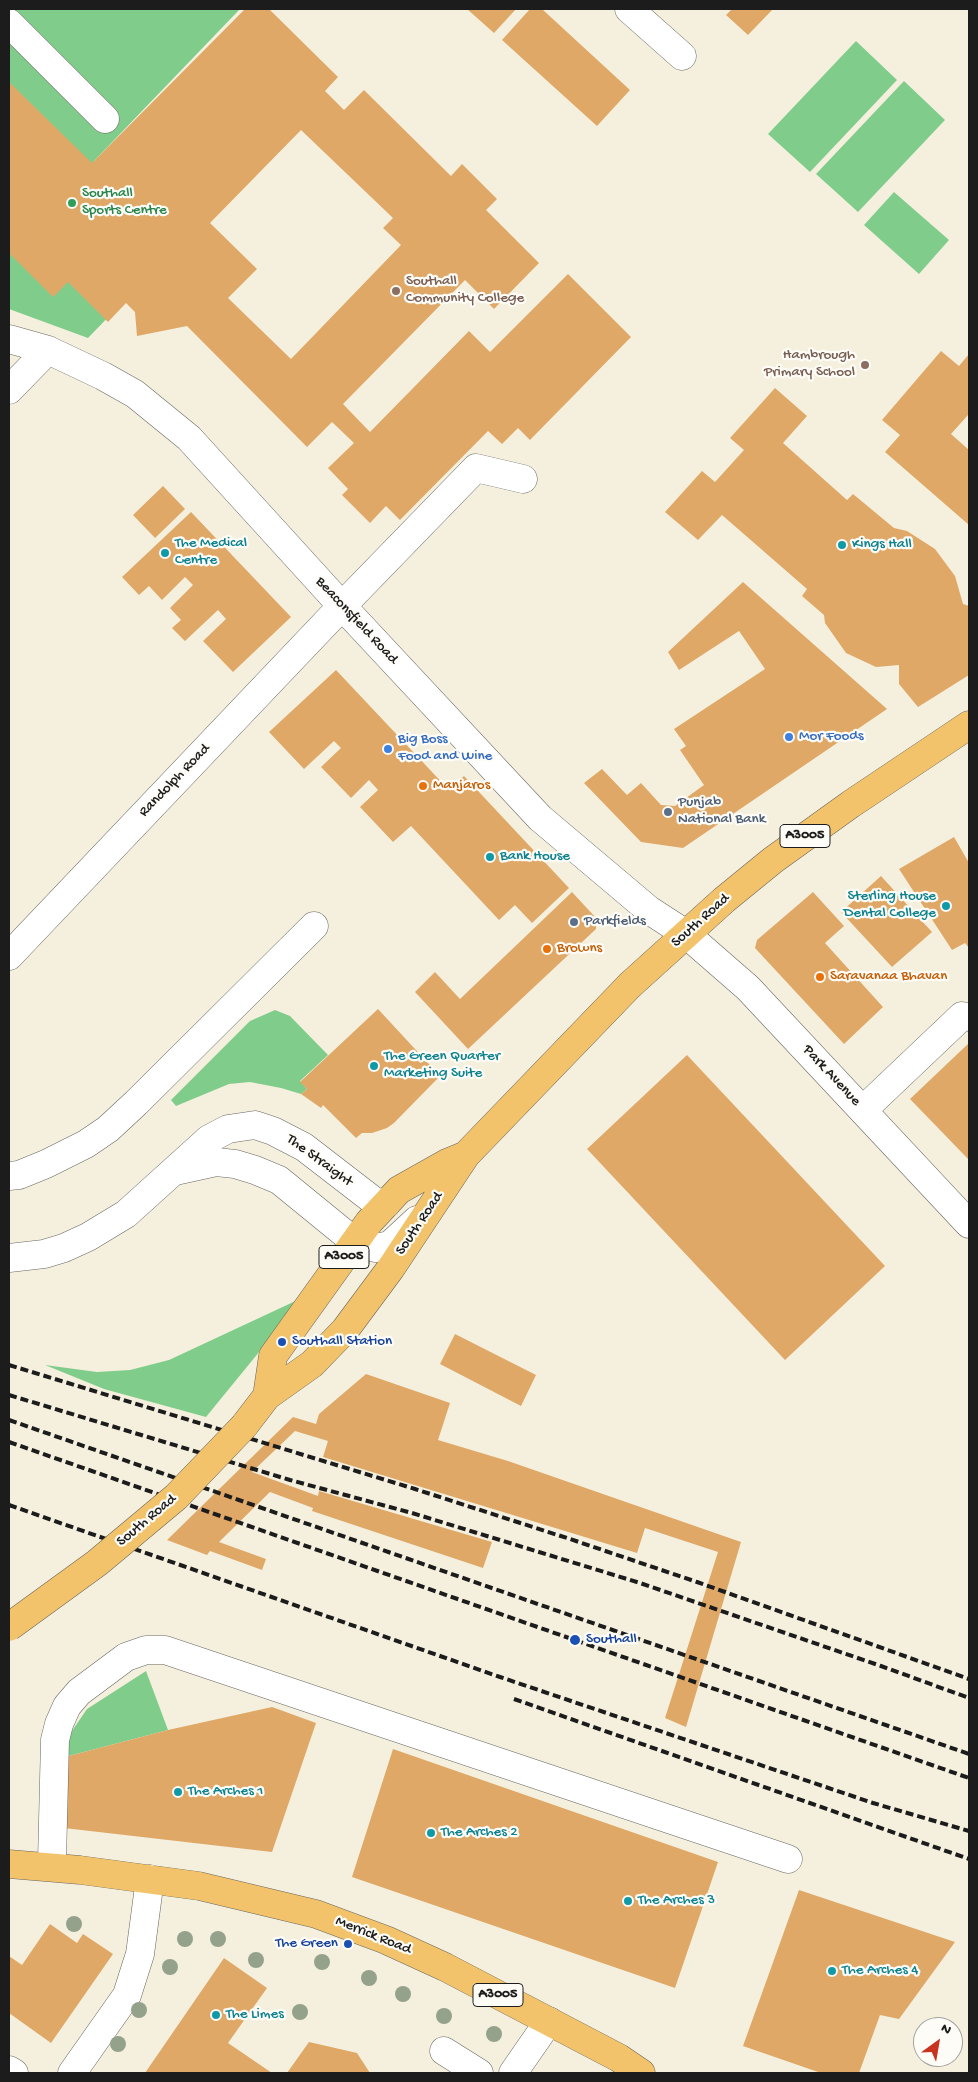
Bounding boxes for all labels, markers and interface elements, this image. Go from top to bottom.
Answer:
place label: Southall Sports Centre [82,185,167,220]
marker: Southall Sports Centre [66,197,78,209]
place label: Southall Community College [406,273,524,308]
marker: Southall Community College [390,285,402,297]
place label: Hambrough Primary School [764,347,855,382]
marker: Hambrough Primary School [859,359,871,371]
place label: The Medical Centre [175,535,247,570]
place label: Kings Hall [852,536,912,554]
marker: Kings Hall [836,539,848,551]
marker: The Medical Centre [159,547,171,559]
street label: Beaconsfield Road [311,573,401,669]
place label: Mor Foods [799,728,864,746]
place label: Big Boss Food and Wine [398,731,492,766]
marker: Mor Foods [783,731,795,743]
street label: Randolph Road [136,741,214,821]
marker: Big Boss Food and Wine [382,743,394,755]
place label: Manjaros [433,777,490,795]
marker: Manjaros [417,780,429,792]
place label: Punjab National Bank [678,794,765,829]
marker: Punjab National Bank [662,806,674,818]
road number: A3005 [780,824,830,848]
place label: Bank House [500,848,570,866]
marker: Bank House [484,851,496,863]
place label: Sterling House Dental College [844,888,936,923]
street label: South Road [668,890,734,952]
marker: Sterling House Dental College [940,900,952,912]
place label: Parkfields [584,913,646,931]
marker: Parkfields [568,916,580,928]
place label: Browns [557,940,602,958]
marker: Browns [541,943,553,955]
place label: Saravanaa Bhavan [830,968,947,986]
marker: Saravanaa Bhavan [814,971,826,983]
street label: Park Avenue [798,1042,864,1110]
place label: The Green Quarter Marketing Suite [384,1048,500,1083]
marker: The Green Quarter Marketing Suite [368,1060,380,1072]
street label: The Straight [282,1131,356,1191]
street label: South Road [392,1189,448,1259]
road number: A3005 [319,1246,369,1268]
place label: Southall Station [292,1333,392,1351]
marker: Southall Station [276,1336,288,1348]
street label: South Road [114,1491,180,1551]
place label: Southall [586,1631,637,1649]
marker: Southall [568,1633,582,1647]
place label: The Arches 1 [188,1783,263,1801]
marker: The Arches 1 [172,1786,184,1798]
place label: The Arches 2 [441,1824,518,1842]
marker: The Arches 2 [425,1827,437,1839]
place label: The Arches 3 [638,1892,715,1910]
marker: The Arches 3 [622,1895,634,1907]
street label: Merrick Road [332,1913,414,1959]
place label: The Green [275,1935,338,1953]
marker: The Green [342,1938,354,1950]
place label: The Arches 4 [842,1962,918,1980]
marker: The Arches 4 [826,1965,838,1977]
road number: A3005 [473,1984,523,2006]
place label: The Limes [226,2006,284,2024]
marker: The Limes [210,2009,222,2021]
north arrow [913,2017,963,2067]
text: N [937,2020,954,2039]

